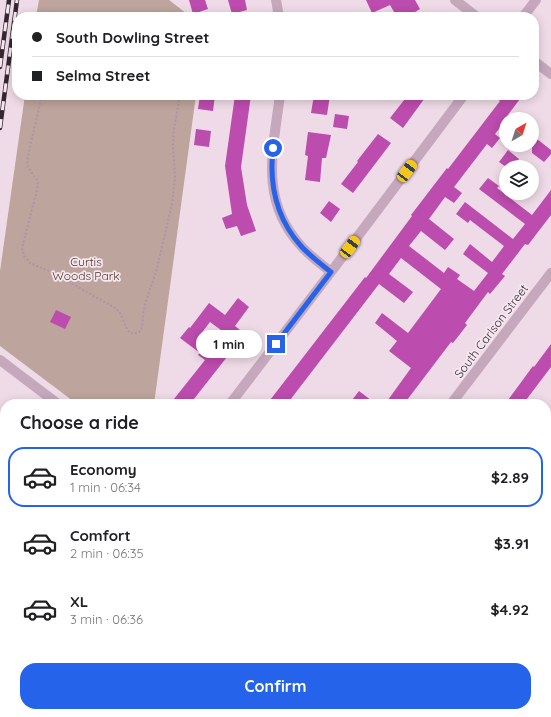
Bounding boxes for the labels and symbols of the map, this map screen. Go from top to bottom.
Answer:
north arrow [499,112,539,152]
route start [264,139,282,157]
car [395,158,419,184]
car [338,234,362,260]
park label: Curtis Woods Park [52,254,120,283]
street label: South Carlson Street [451,281,531,381]
callout: 1 min [196,330,262,358]
route end [267,335,285,353]

